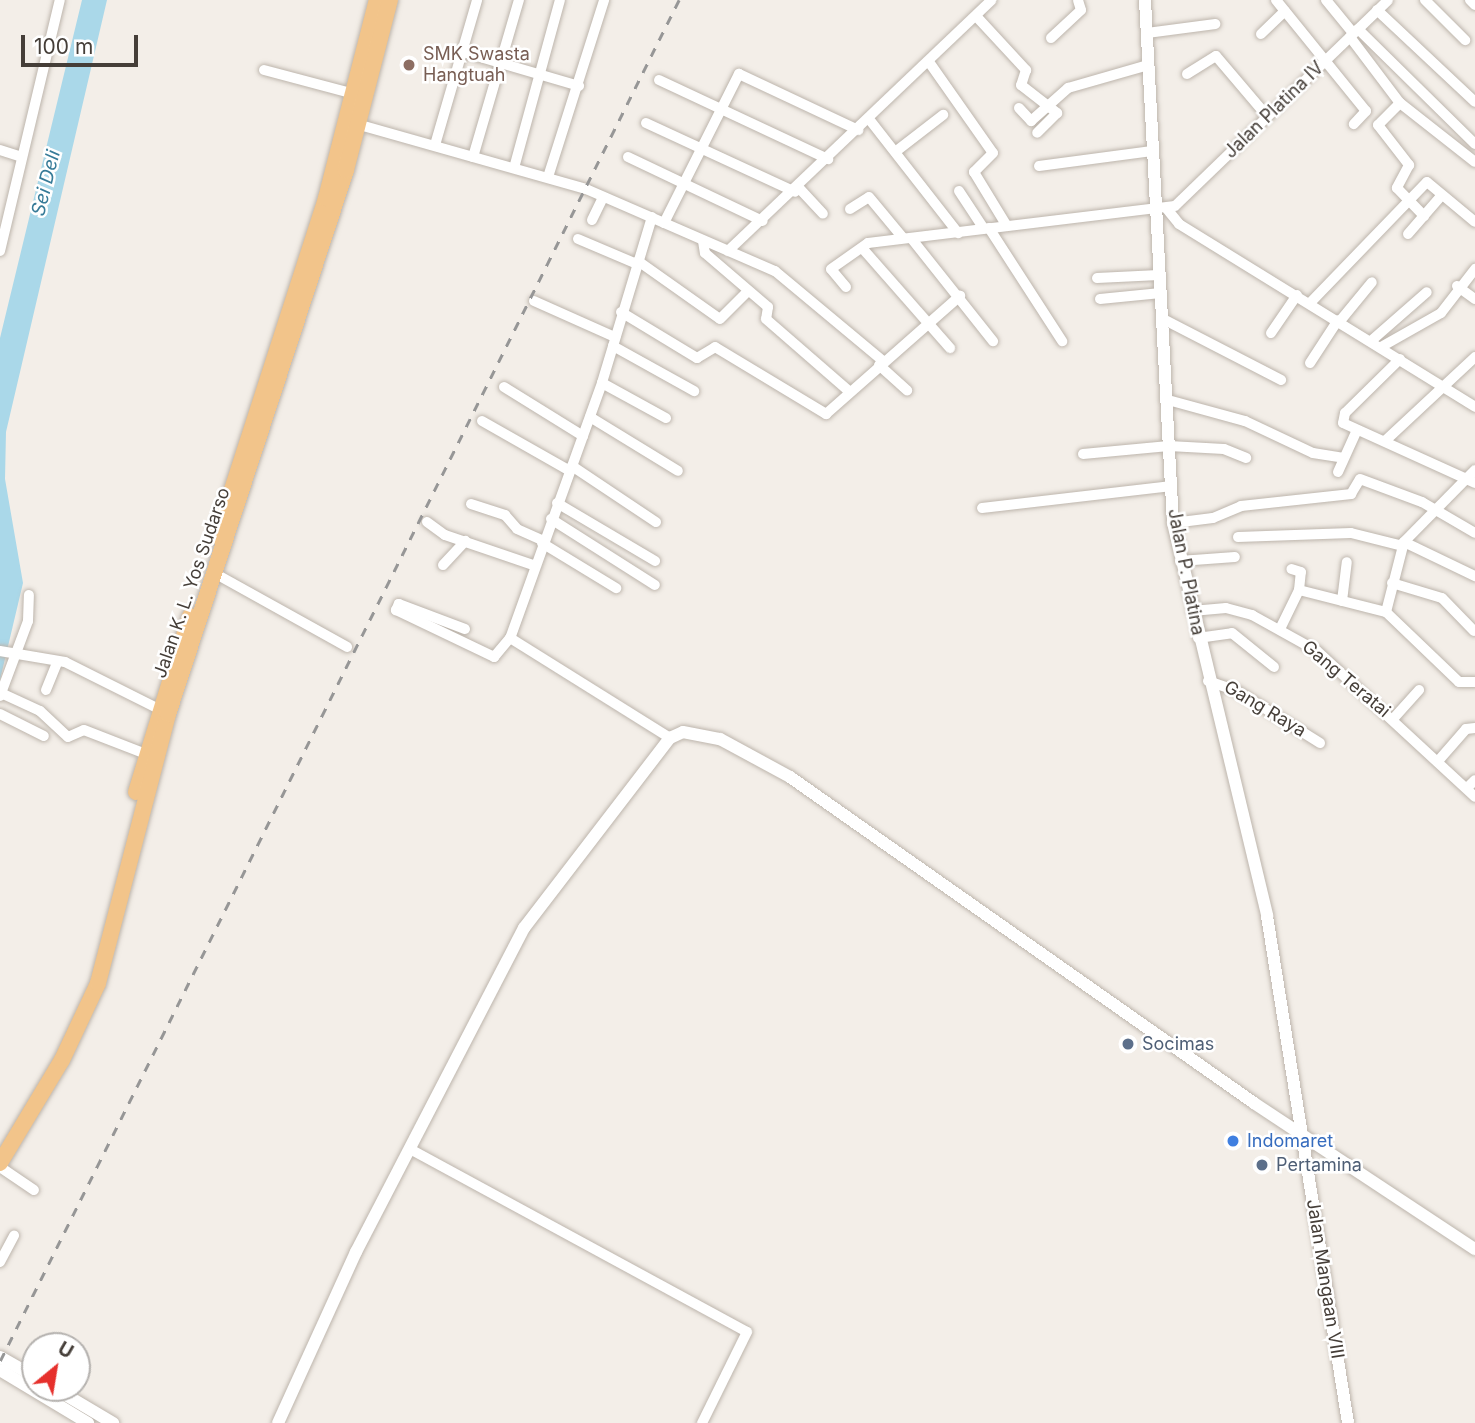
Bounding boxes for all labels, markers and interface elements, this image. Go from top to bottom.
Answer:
scale bar [24,21,142,65]
text: 100 m [34,34,93,59]
place label: SMK Swasta Hangtuah [423,44,530,86]
marker: SMK Swasta Hangtuah [401,57,417,73]
street label: Jalan Platina IV [1220,57,1328,163]
water label: Sei Deli [27,148,65,218]
street label: Jalan K. L. Yos Sudarso [149,485,235,681]
street label: Jalan P. Platina [1163,507,1209,637]
street label: Gang Teratai [1298,636,1394,722]
street label: Gang Raya [1220,676,1310,742]
place label: Socimas [1142,1033,1214,1055]
marker: Socimas [1120,1036,1136,1052]
place label: Indomaret [1247,1130,1333,1152]
marker: Indomaret [1225,1133,1241,1149]
place label: Pertamina [1276,1154,1362,1176]
marker: Pertamina [1254,1157,1270,1173]
street label: Jalan Mangaan VIII [1302,1198,1348,1360]
north arrow [21,1332,91,1402]
text: U [54,1337,78,1364]

